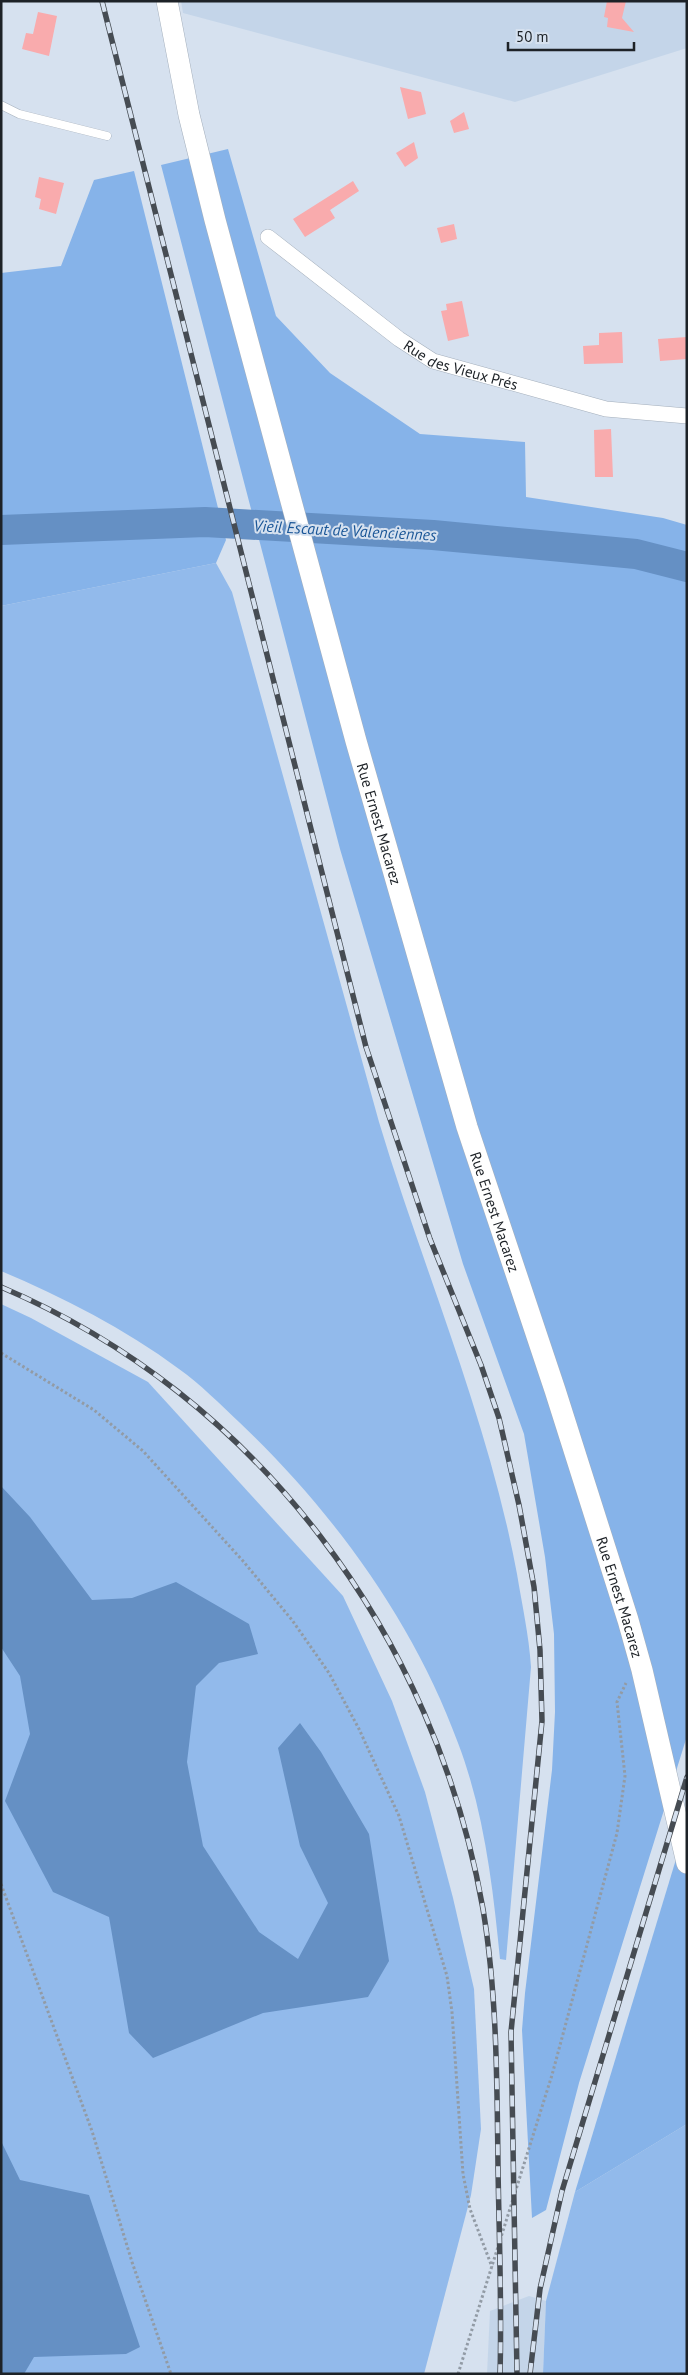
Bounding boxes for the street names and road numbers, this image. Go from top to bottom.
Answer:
street label: Rue des Vieux Prés [400,335,520,394]
street label: Rue Ernest Macarez [353,761,406,887]
street label: Rue Ernest Macarez [466,1149,524,1274]
street label: Rue Ernest Macarez [593,1534,648,1660]

